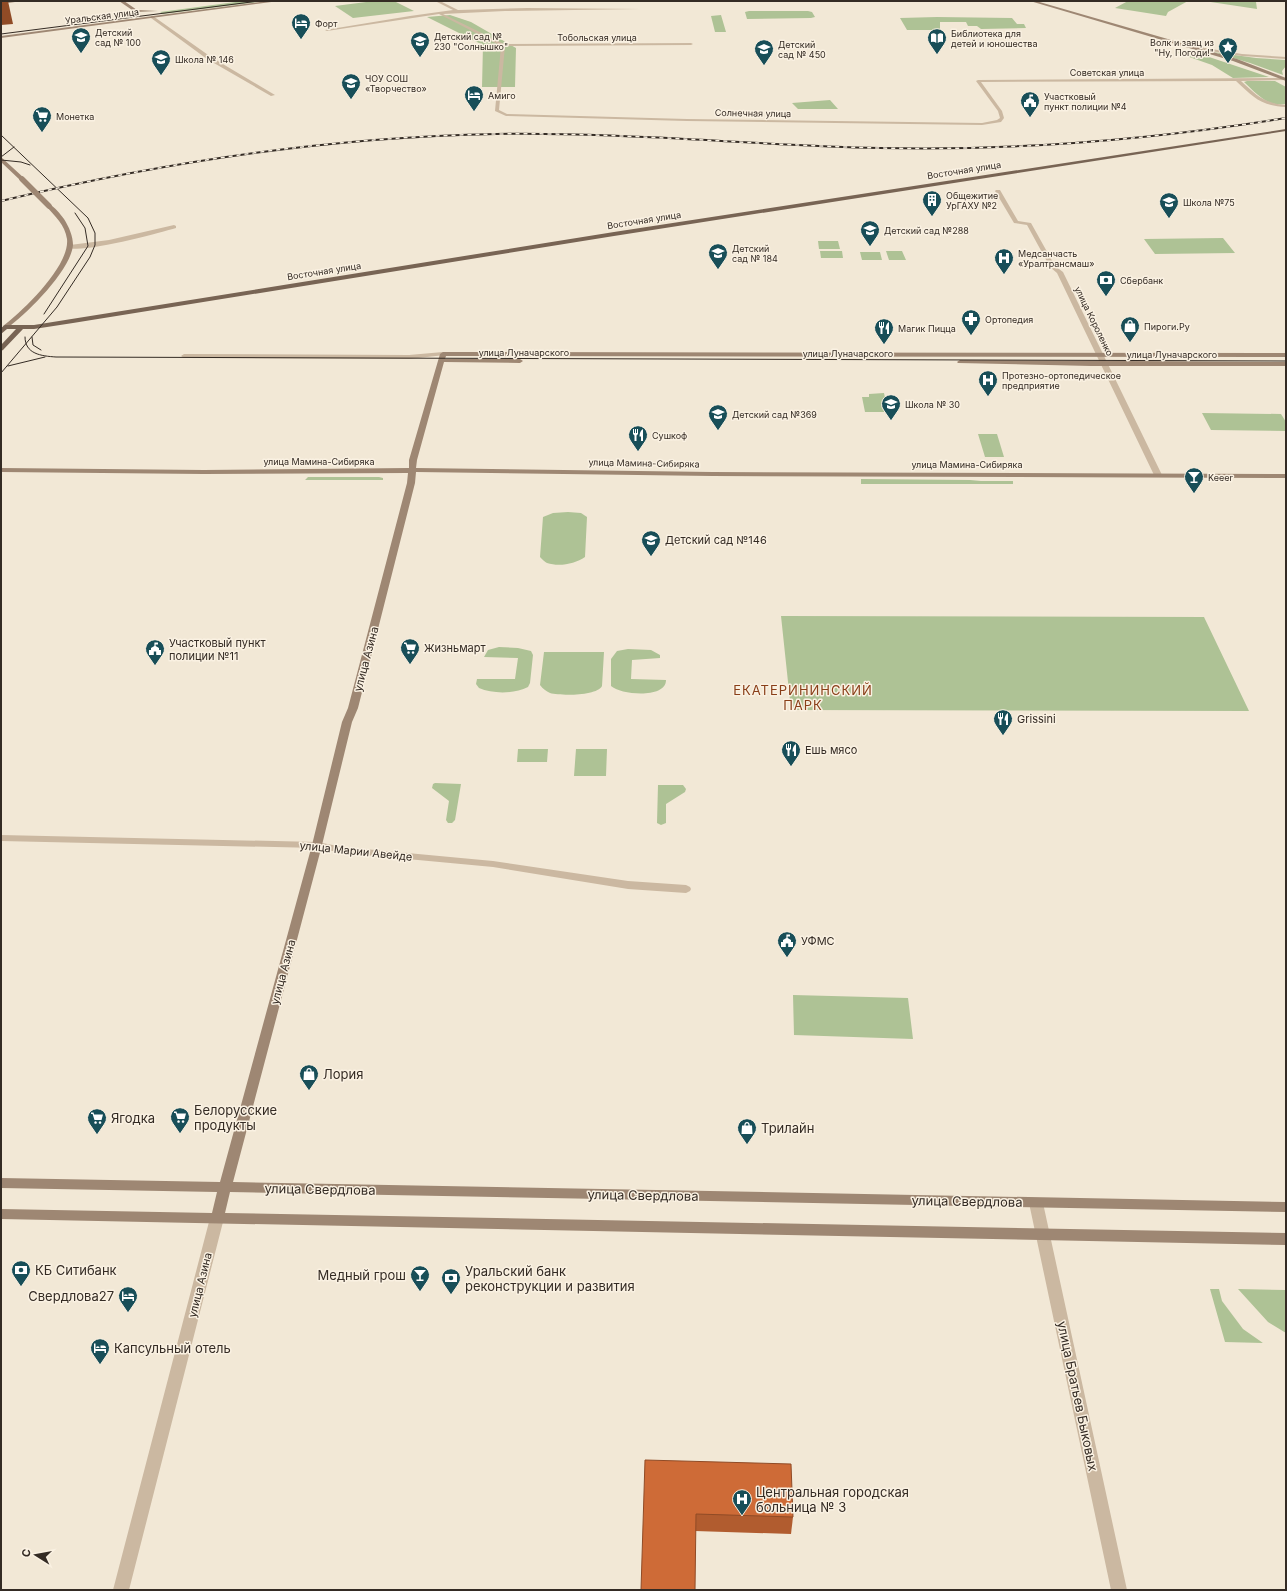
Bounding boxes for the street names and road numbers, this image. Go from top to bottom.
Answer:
street label: Уральская улица [64,6,140,26]
street label: Тобольская улица [557,32,637,43]
street label: Советская улица [1070,67,1144,78]
street label: Солнечная улица [715,107,791,119]
street label: Восточная улица [926,159,1002,181]
street label: Восточная улица [606,209,682,231]
street label: Восточная улица [286,260,362,282]
street label: улица Короленко [1072,284,1116,358]
street label: улица Луначарского [479,347,569,358]
street label: улица Луначарского [803,348,893,359]
street label: улица Луначарского [1127,349,1217,360]
street label: улица Мамина-Сибиряка [263,456,375,467]
street label: улица Мамина-Сибиряка [588,457,700,469]
street label: улица Мамина-Сибиряка [911,459,1023,470]
street label: улица Азина [351,625,381,693]
street label: улица Марии Авейде [299,838,413,864]
street label: улица Азина [268,938,298,1006]
street label: улица Свердлова [264,1180,376,1198]
street label: улица Свердлова [587,1186,699,1204]
street label: улица Свердлова [911,1192,1023,1210]
street label: улица Азина [185,1251,215,1319]
street label: улица Братьев Быковых [1054,1319,1102,1473]

